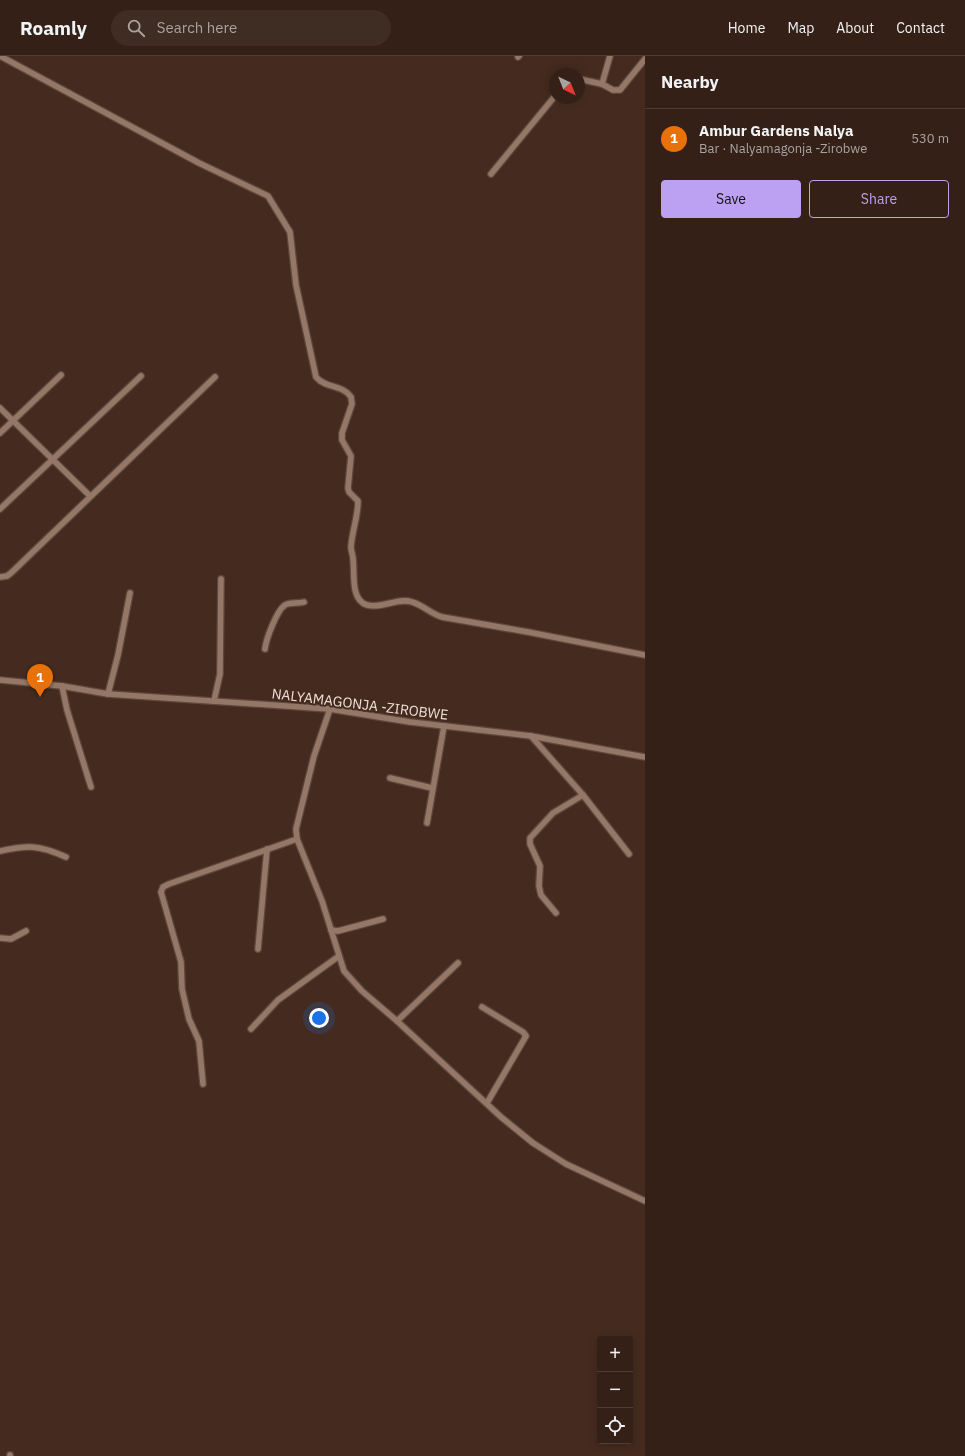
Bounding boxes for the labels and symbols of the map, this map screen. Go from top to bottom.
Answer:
north arrow [549,68,585,104]
pin: 1 [27,664,53,697]
street label: NALYAMAGONJA -ZIROBWE [271,684,449,724]
your location [309,1008,329,1028]

